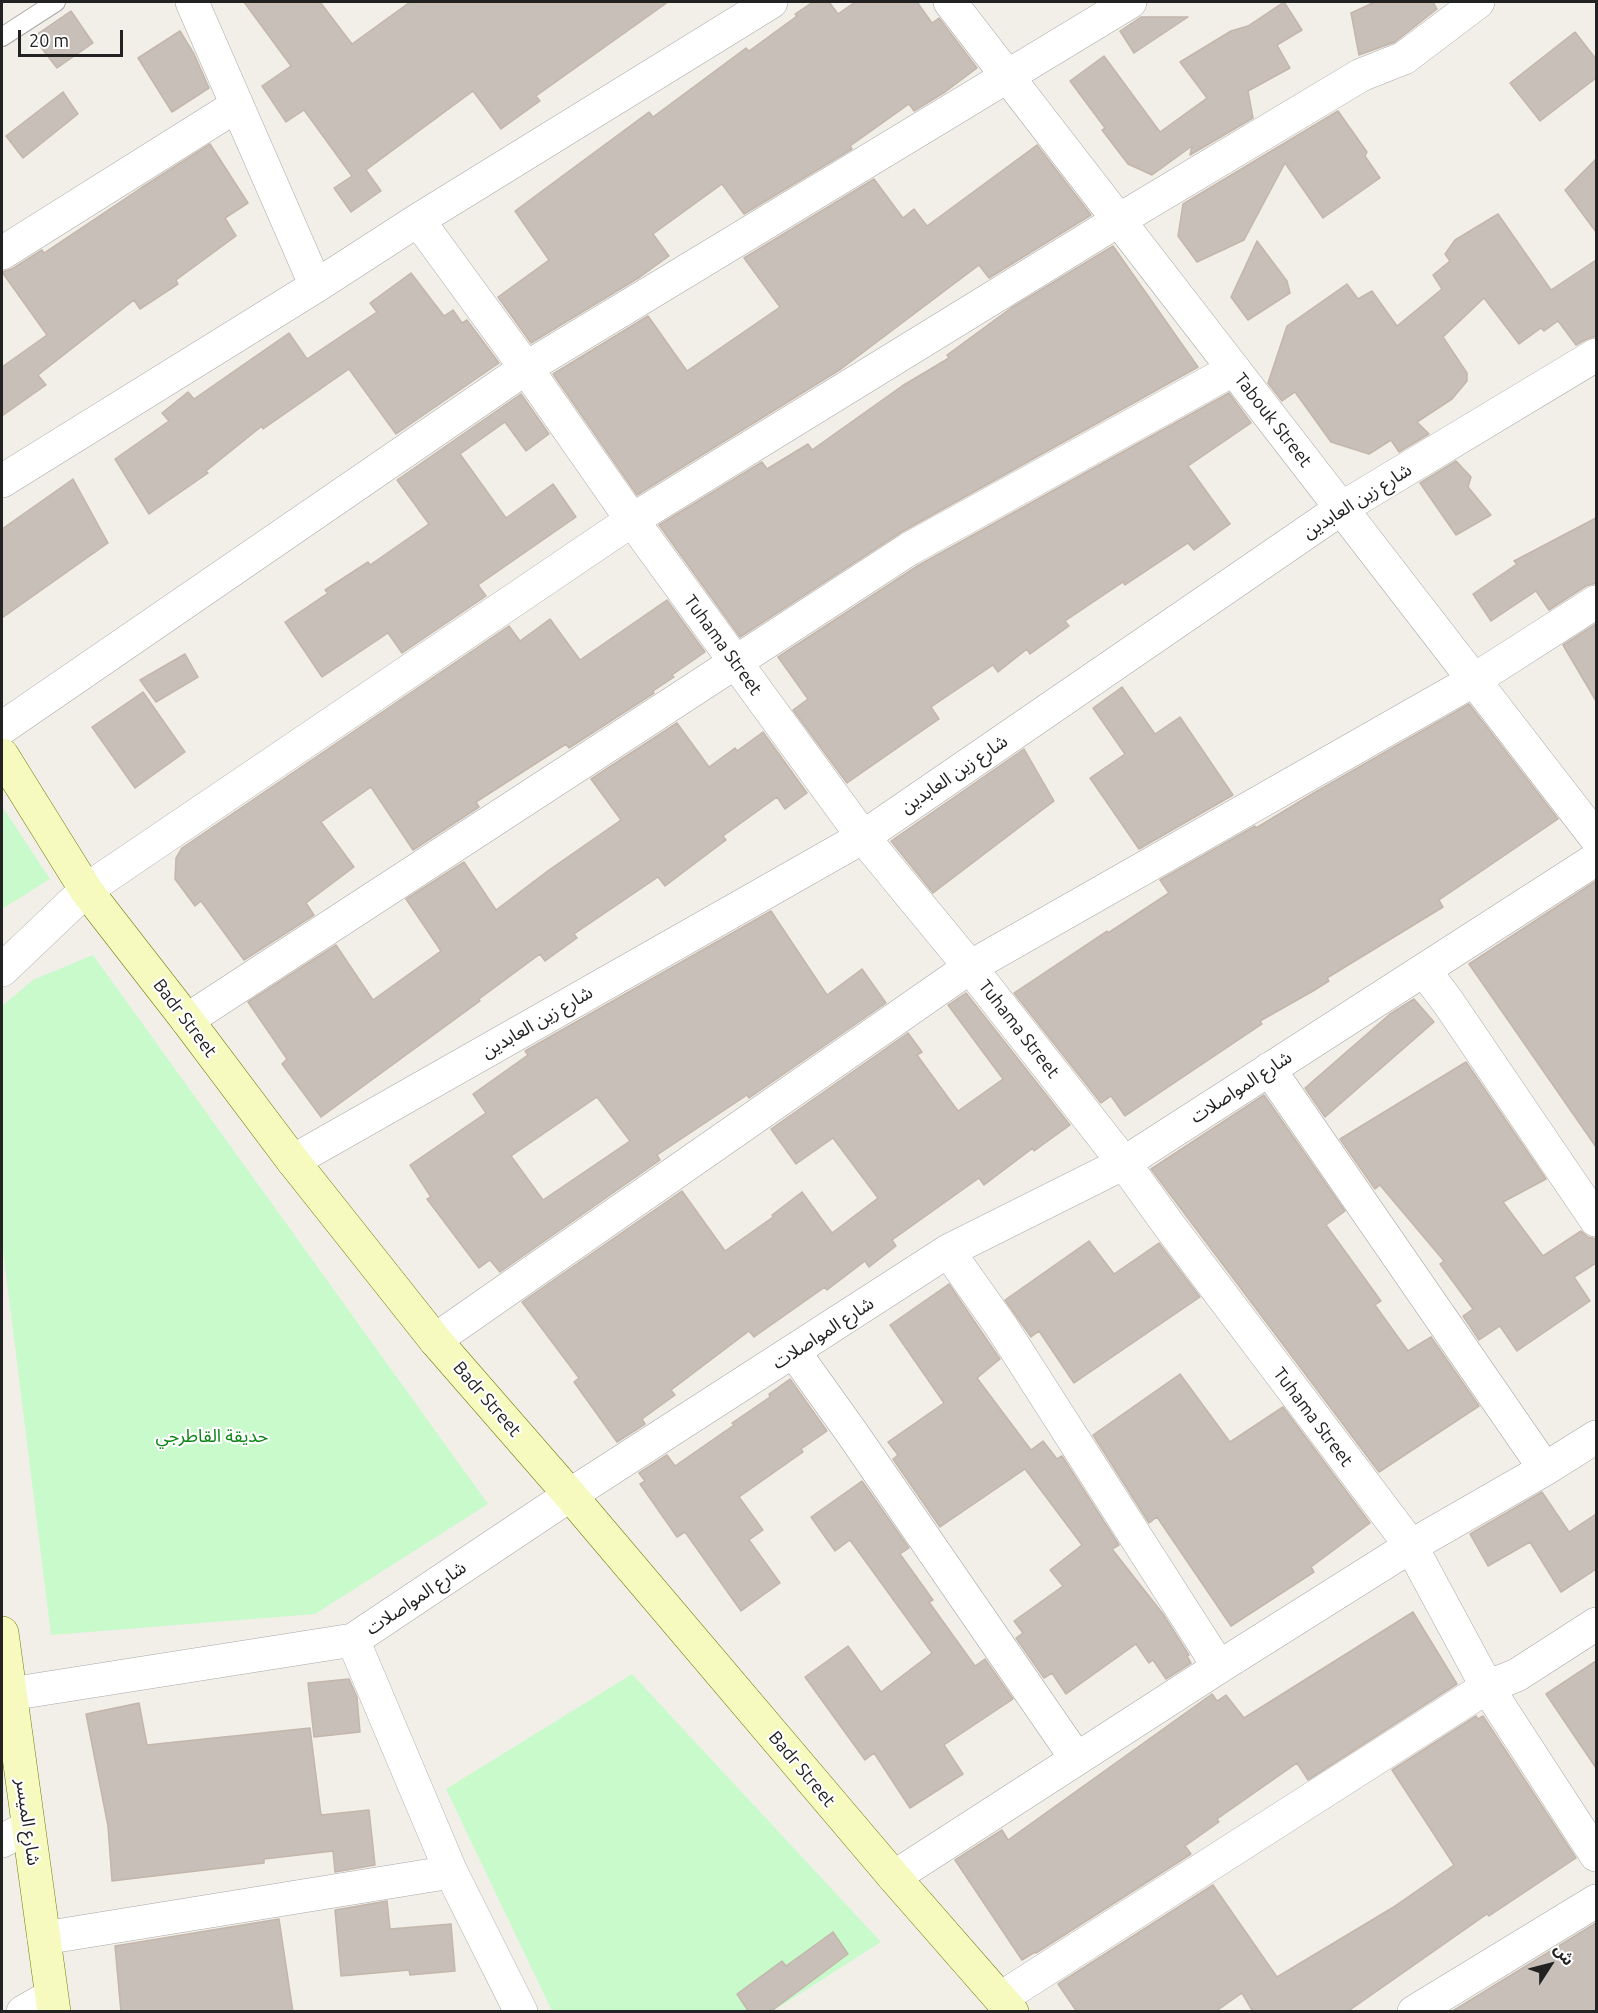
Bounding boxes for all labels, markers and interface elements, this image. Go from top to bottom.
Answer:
scale bar [21,18,126,56]
text: 20 m [29,30,69,50]
street label: Tabouk Street [1230,369,1316,471]
street label: شارع زين العابدين [1299,459,1415,543]
street label: Tuhama Street [679,591,767,699]
street label: شارع زين العابدين [896,730,1012,818]
street label: Badr Street [149,975,221,1061]
street label: Tuhama Street [974,976,1064,1082]
street label: شارع زين العابدين [478,982,596,1062]
street label: شارع المواصلات [1186,1046,1296,1128]
street label: شارع المواصلات [768,1292,878,1374]
street label: Badr Street [449,1357,525,1441]
street label: Tuhama Street [1269,1363,1357,1471]
park label: حديقة القاطرجي [156,1425,268,1447]
street label: شارع المواصلات [362,1557,470,1639]
street label: Badr Street [764,1727,840,1811]
street label: شارع الميسر [11,1777,45,1867]
north arrow [1520,1935,1580,1995]
text: ش [1551,1940,1578,1969]

